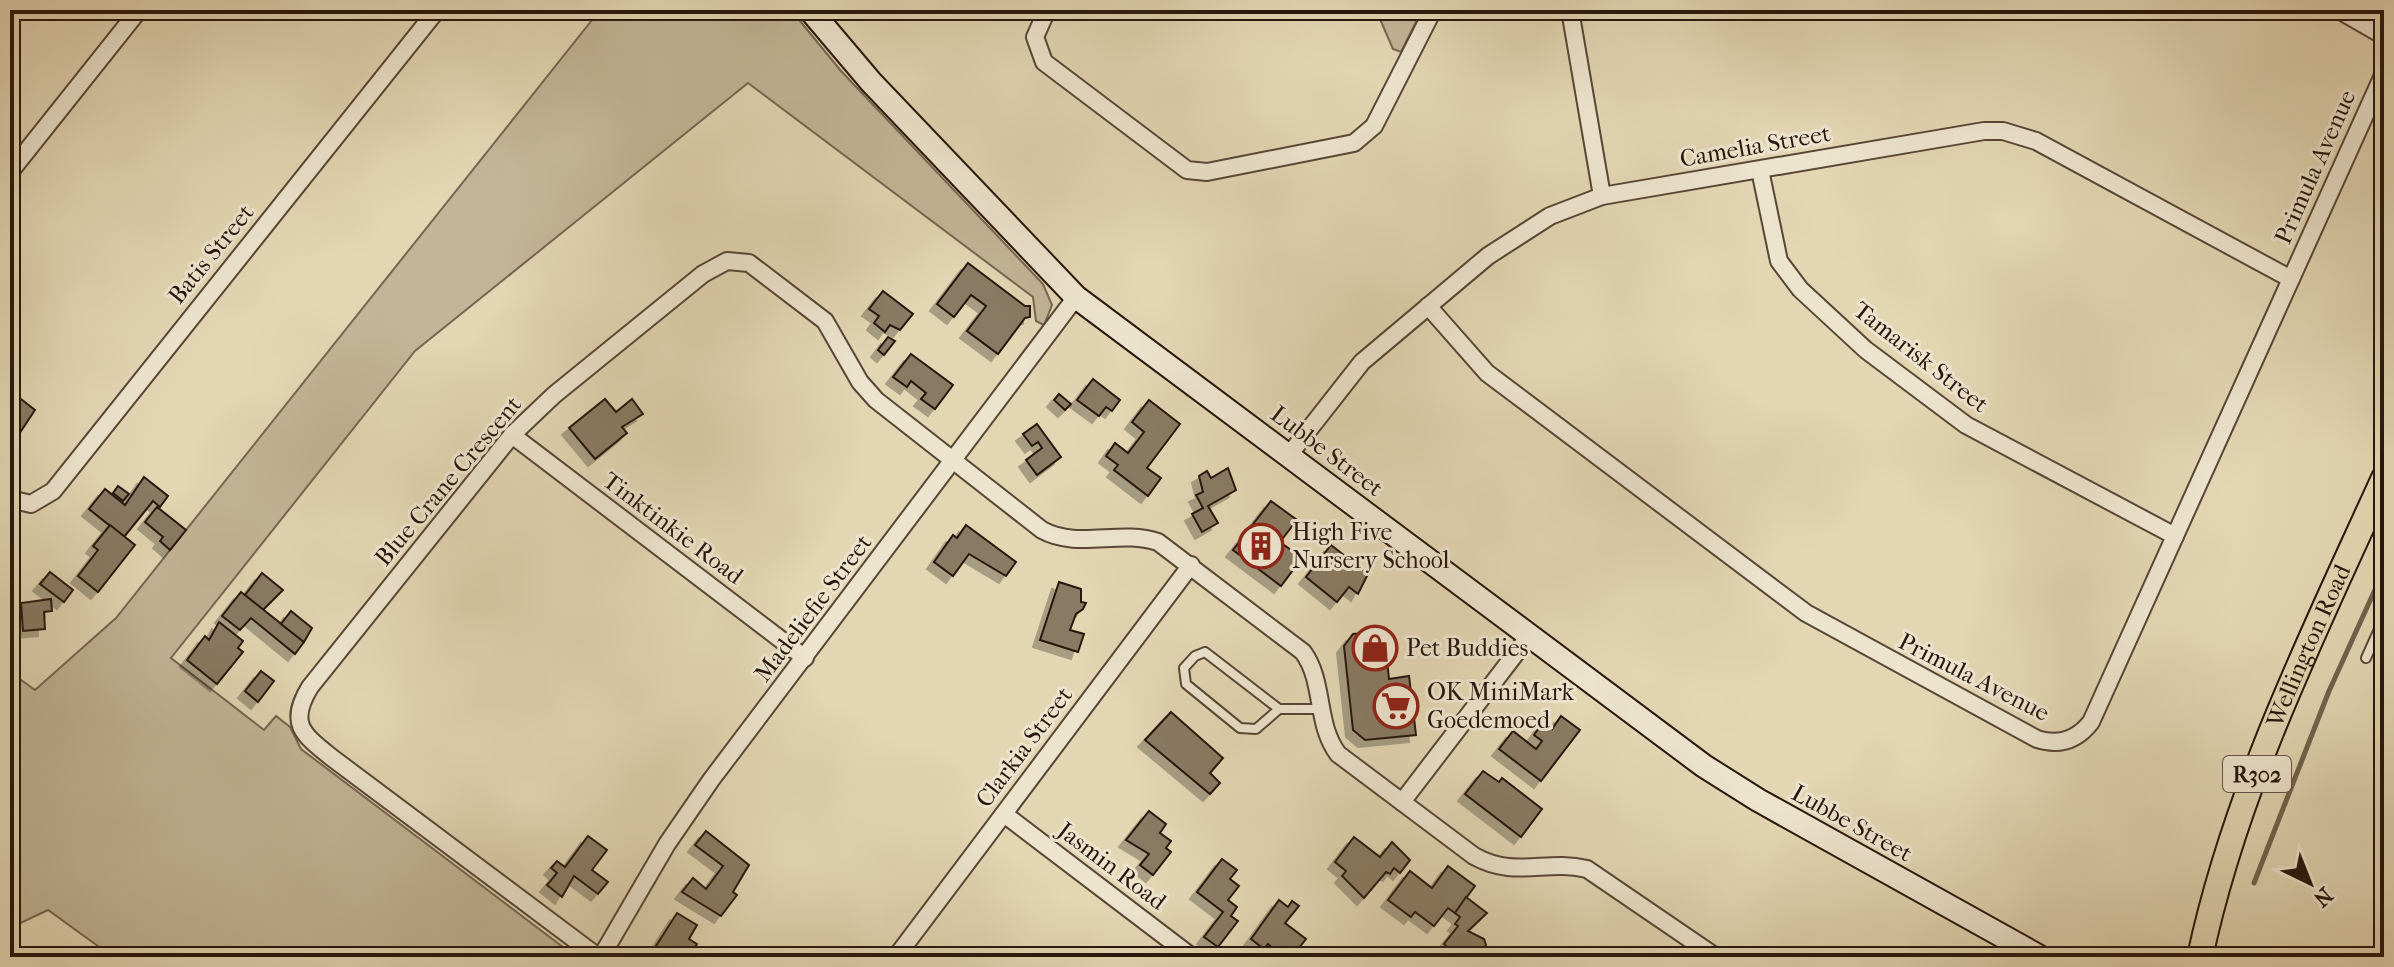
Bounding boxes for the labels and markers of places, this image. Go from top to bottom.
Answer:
place label: High Five Nursery School [1292,518,1450,574]
building icon: High Five Nursery School [1237,522,1285,570]
shop icon: Pet Buddies [1351,624,1399,672]
place label: Pet Buddies [1406,634,1529,662]
place label: OK MiniMark Goedemoed [1427,678,1574,734]
supermarket icon: OK MiniMark Goedemoed [1372,682,1420,730]

